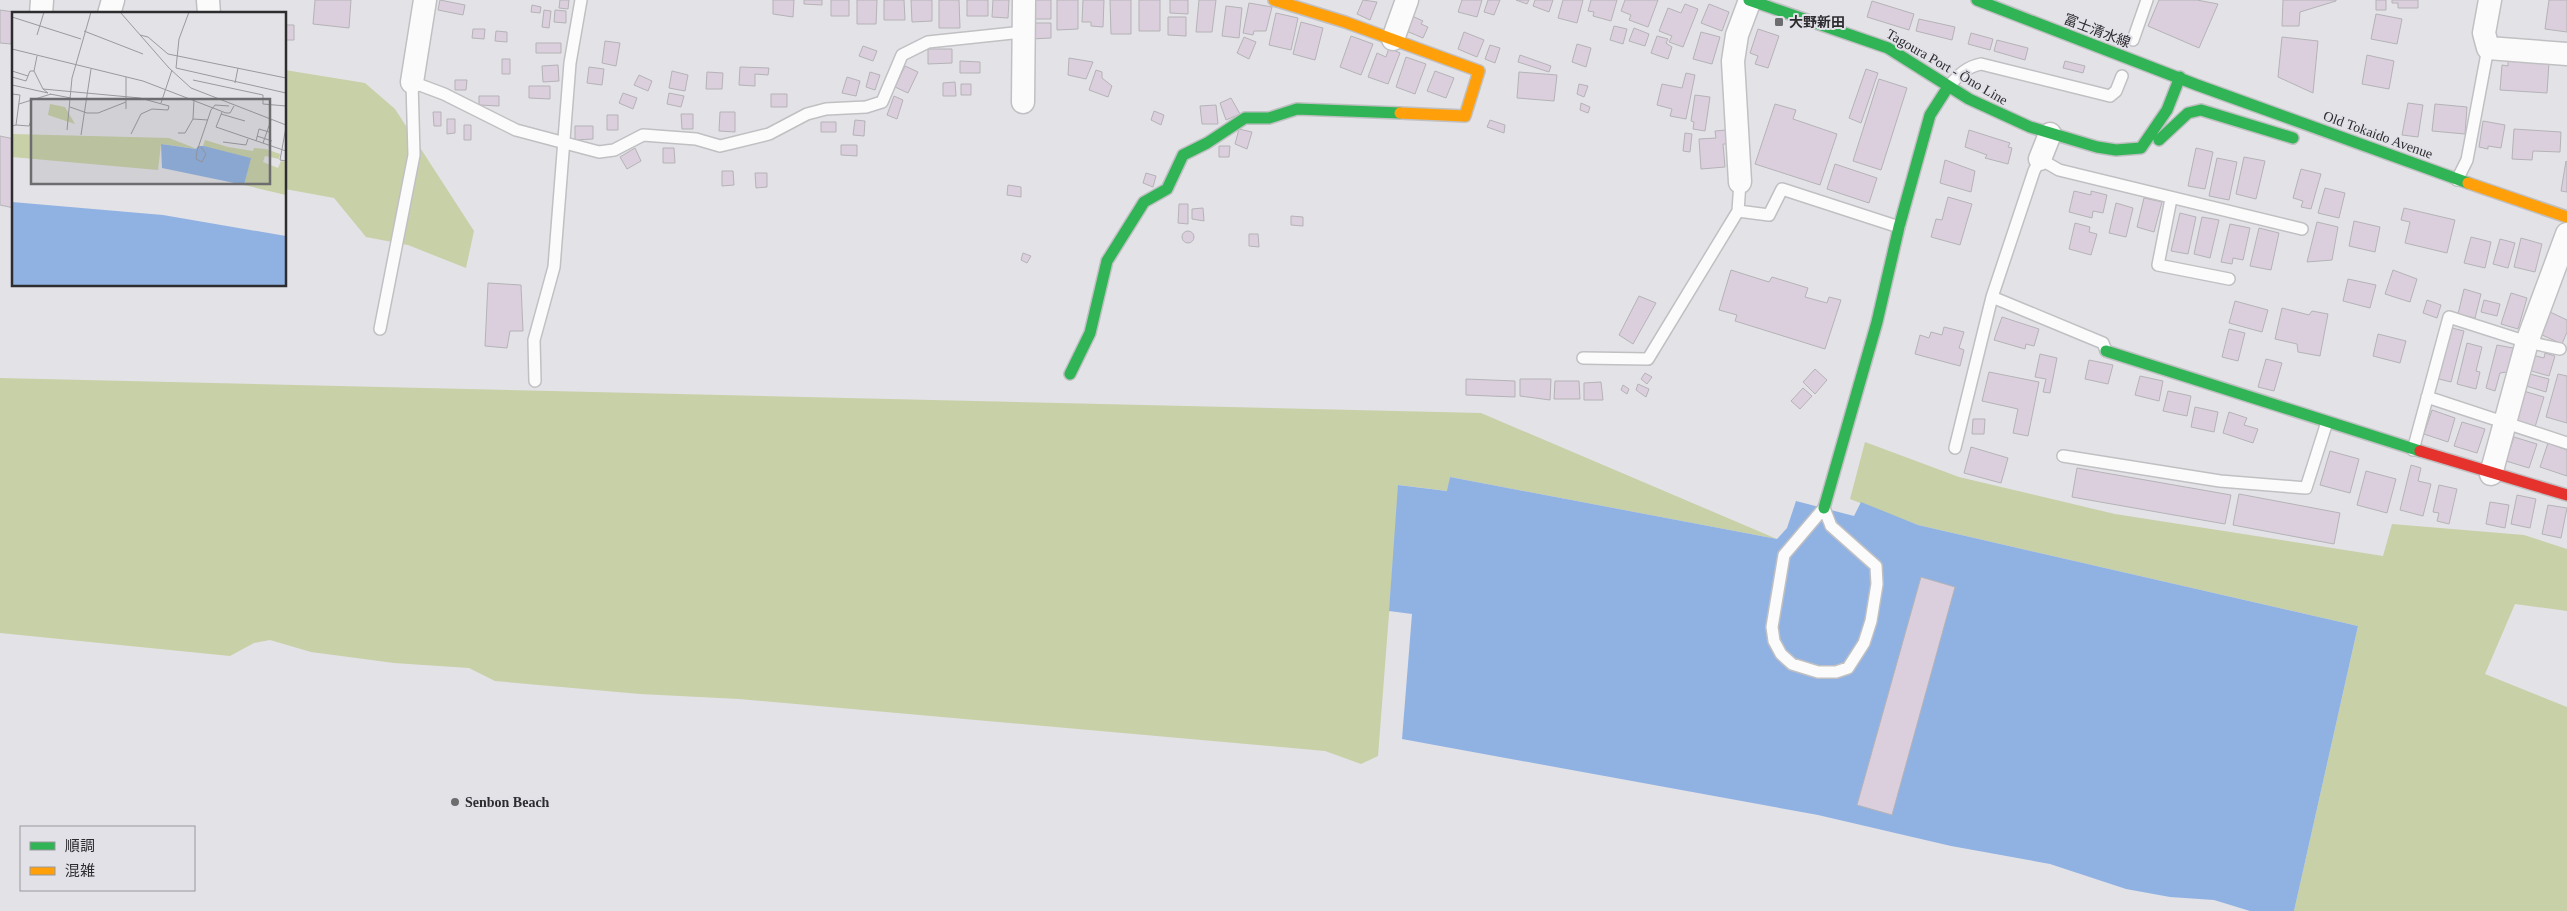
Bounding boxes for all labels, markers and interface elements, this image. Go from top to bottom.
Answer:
street label: 富士清水線 [2062,11,2132,51]
inset map [12,12,286,286]
place label: 大野新田 [1789,15,1845,30]
marker: 大野新田 [1773,16,1785,28]
street label: Tagoura Port - Ōno Line [1884,26,2010,108]
street label: Old Tokaido Avenue [2321,108,2435,162]
place label: Senbon Beach [465,795,550,810]
marker: Senbon Beach [449,796,461,808]
legend [20,826,195,891]
text: 順調 [65,838,95,854]
text: 混雑 [65,863,95,879]

